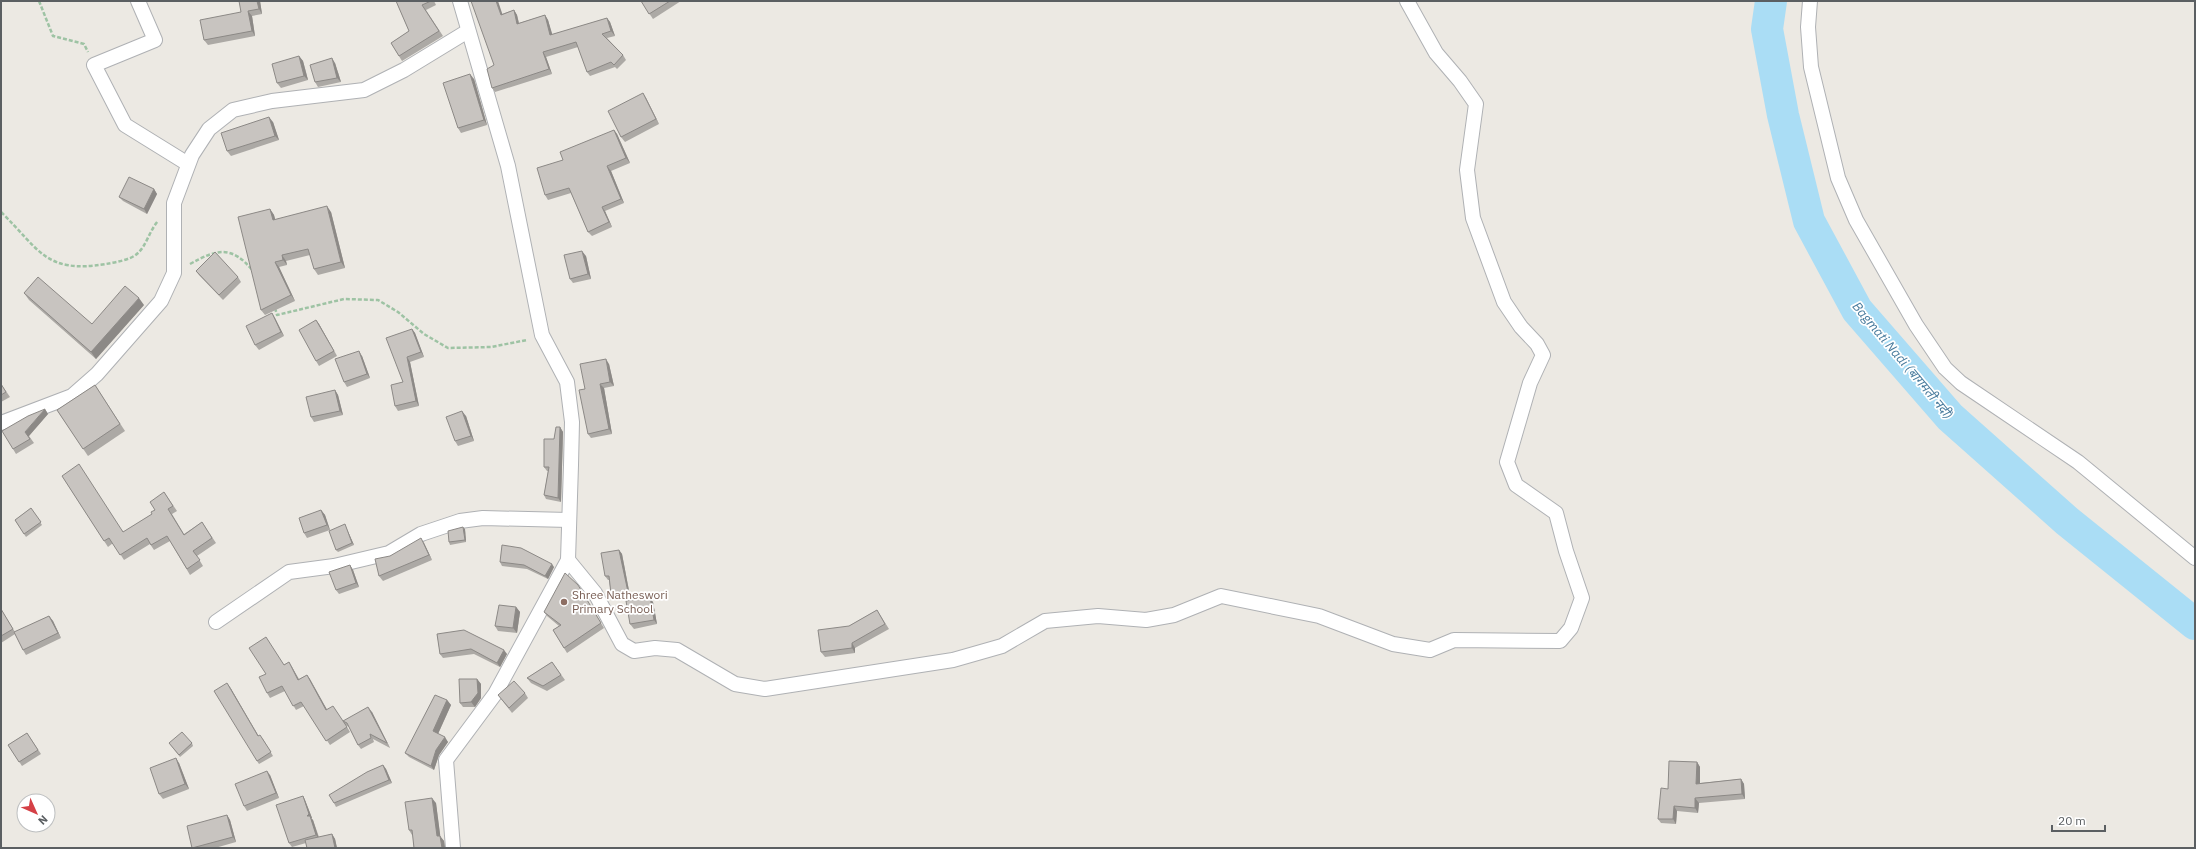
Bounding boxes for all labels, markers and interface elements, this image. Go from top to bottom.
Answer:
water label: Bagmati Nadi (बागमती नदी) [1849,298,1957,422]
place label: Shree Natheswori Primary School [572,587,668,616]
marker: Shree Natheswori Primary School [559,597,569,607]
north arrow [16,793,56,833]
scale bar [2052,807,2105,833]
text: N [35,812,51,828]
text: 20 m [2058,813,2086,828]

